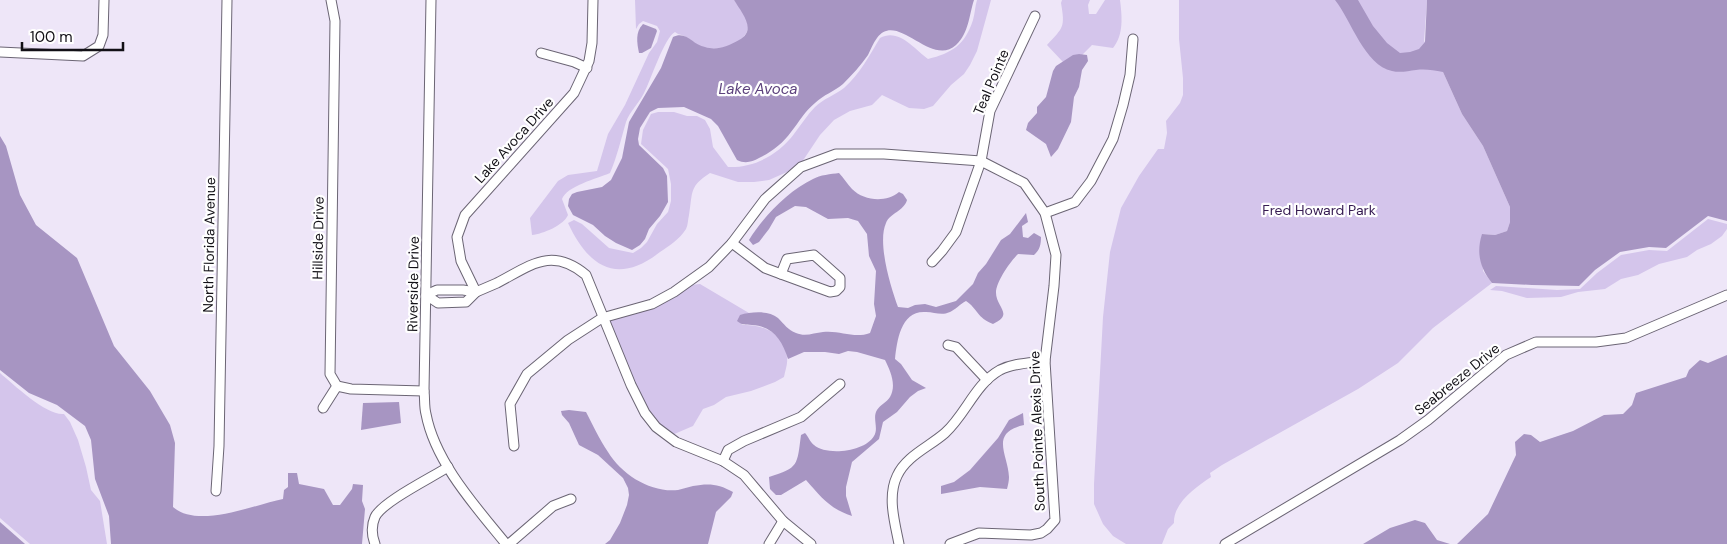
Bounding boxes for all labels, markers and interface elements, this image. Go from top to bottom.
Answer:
scale bar [22,20,124,52]
text: 100 m [30,27,73,47]
street label: Teal Pointe [969,46,1013,118]
water label: Lake Avoca [718,79,798,99]
street label: Lake Avoca Drive [471,93,557,187]
street label: North Florida Avenue [199,177,219,313]
street label: Hillside Drive [308,196,328,280]
park label: Fred Howard Park [1262,201,1376,219]
street label: Riverside Drive [403,236,423,332]
street label: Seabreeze Drive [1411,339,1503,419]
street label: South Pointe Alexis Drive [1025,351,1049,511]

